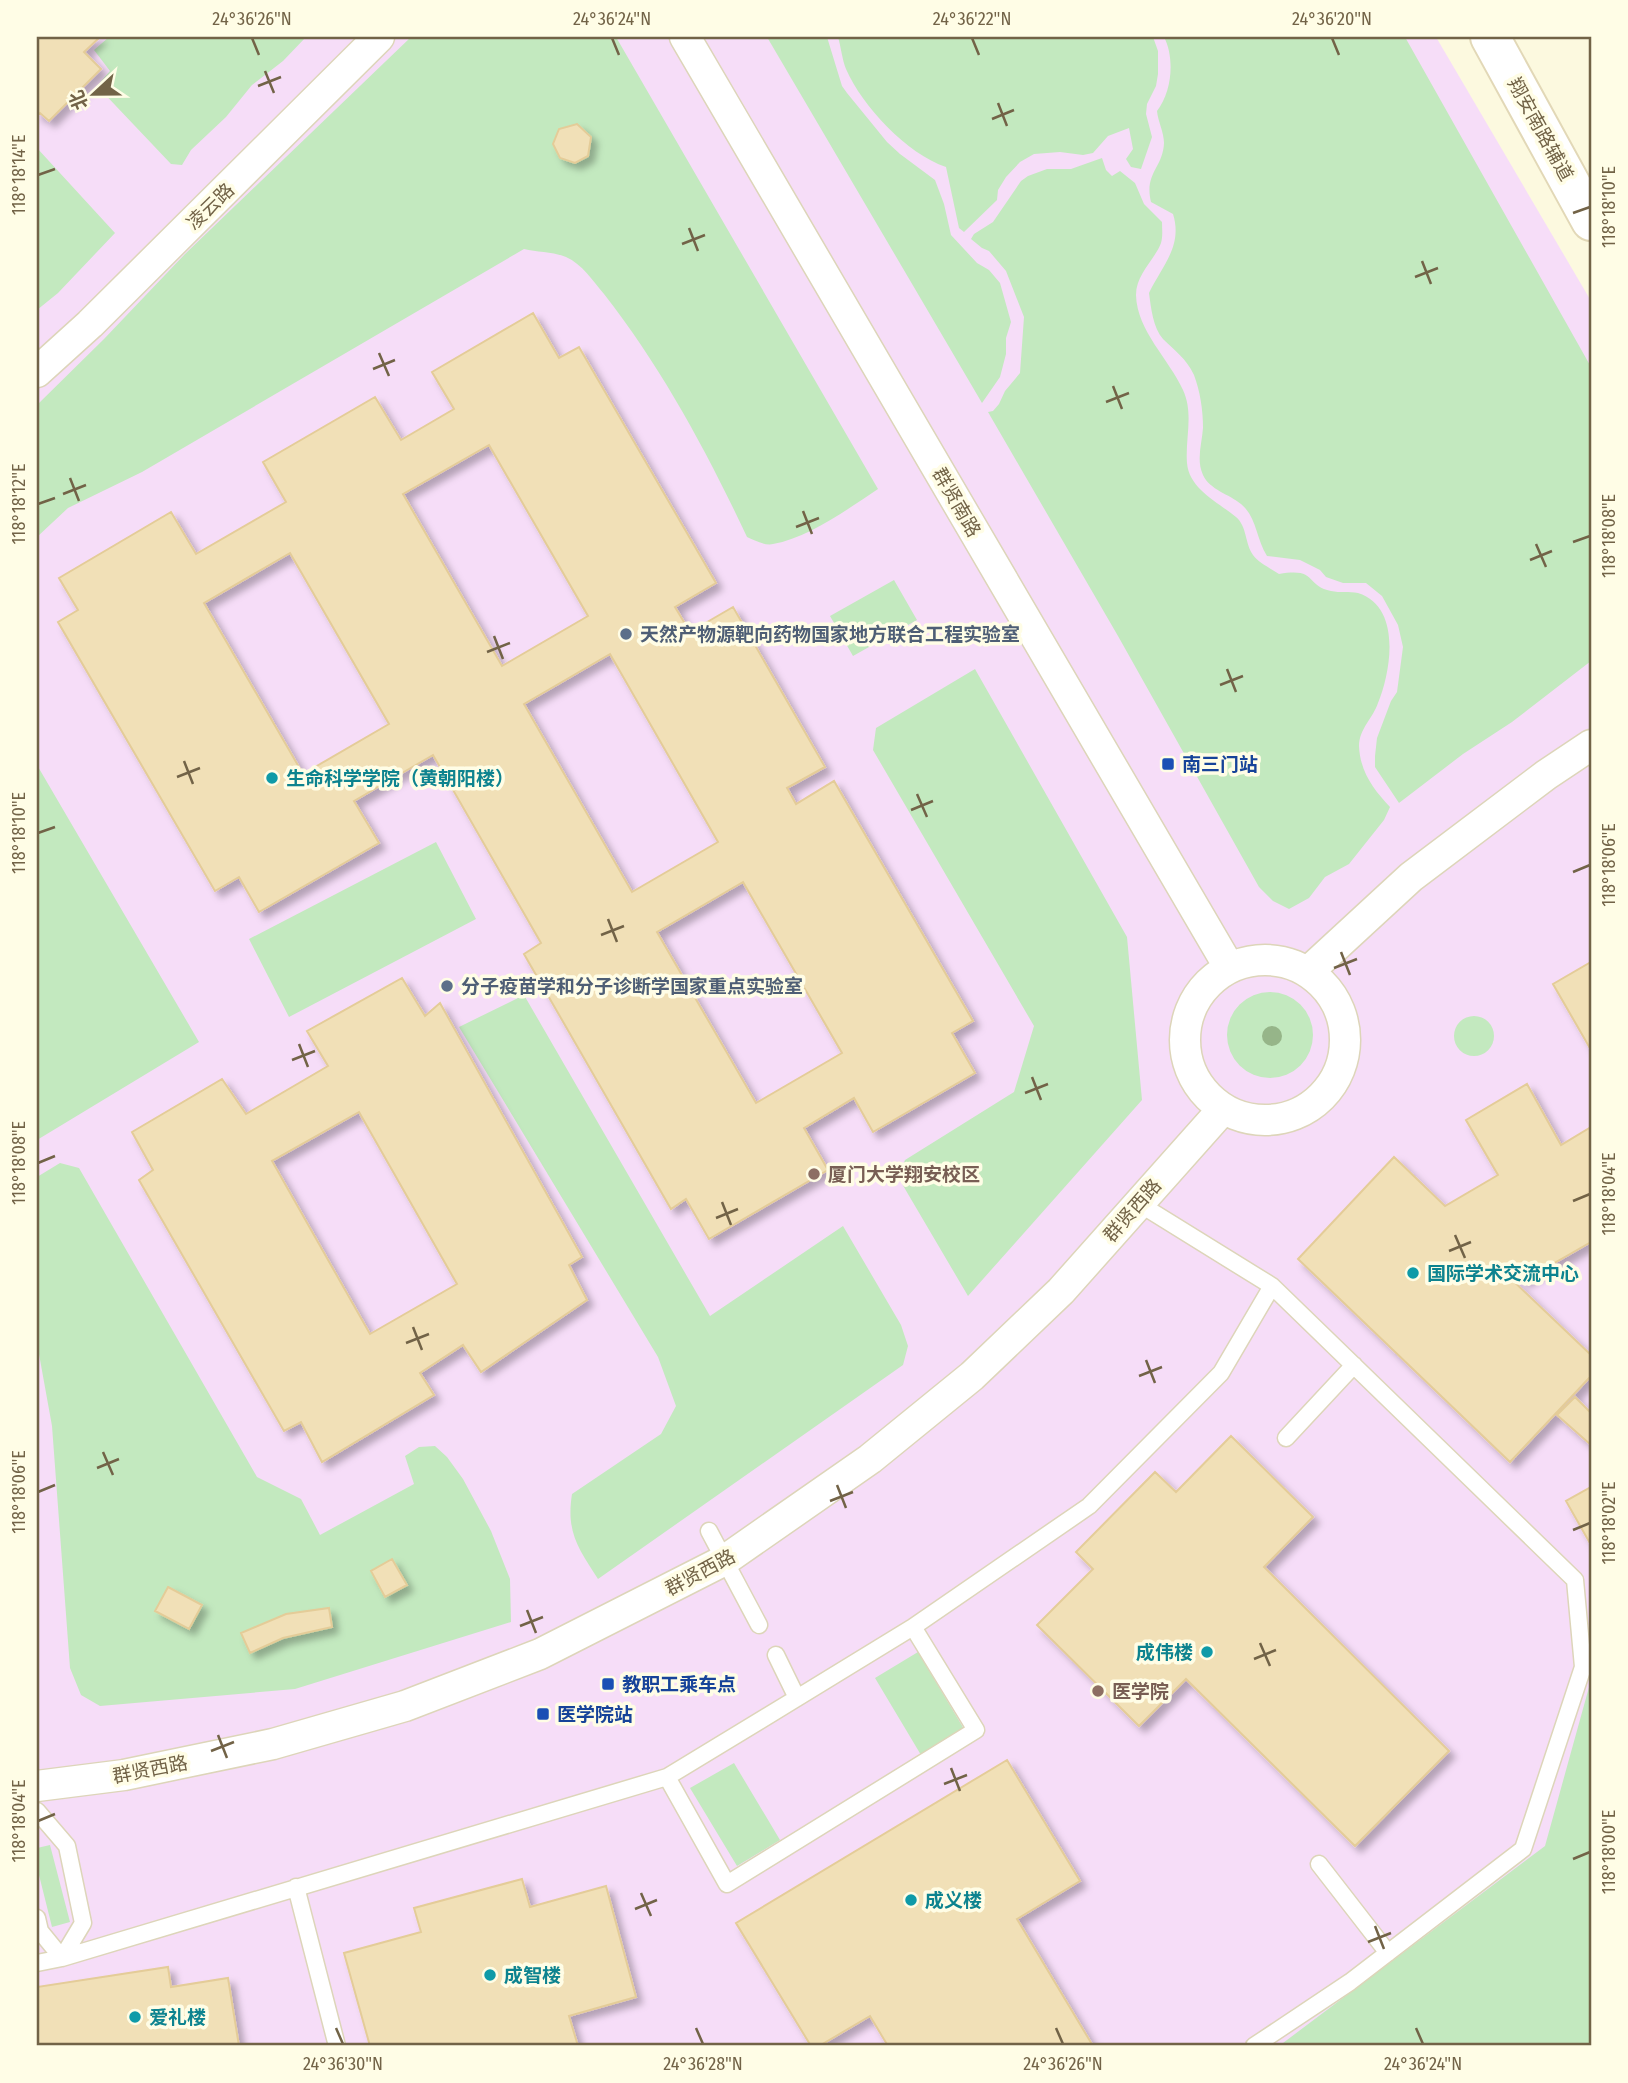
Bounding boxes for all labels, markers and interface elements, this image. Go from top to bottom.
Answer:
text: 24°36'26"N [212,8,292,30]
text: 24°36'24"N [573,8,651,30]
text: 24°36'22"N [933,8,1011,30]
text: 24°36'20"N [1292,8,1372,30]
north arrow [60,60,130,130]
street label: 翔安南路辅道 [1503,74,1578,185]
text: 北 [64,87,93,113]
text: 118°18'14"E [8,135,30,215]
text: 118°18'10"E [1598,166,1620,248]
street label: 凌云路 [182,178,239,234]
text: 118°18'12"E [8,464,30,544]
street label: 群贤南路 [928,464,986,541]
text: 118°18'08"E [1598,494,1620,578]
place label: 天然产物源靶向药物国家地方联合工程实验室 [640,623,1020,646]
marker: 天然产物源靶向药物国家地方联合工程实验室 [618,626,634,642]
place label: 南三门站 [1182,753,1258,776]
marker: 南三门站 [1160,756,1176,772]
place label: 生命科学学院（黄朝阳楼） [286,767,514,790]
marker: 生命科学学院（黄朝阳楼） [264,770,280,786]
text: 118°18'10"E [8,792,30,874]
text: 118°18'06"E [1598,823,1620,907]
place label: 分子疫苗学和分子诊断学国家重点实验室 [461,975,803,998]
marker: 分子疫苗学和分子诊断学国家重点实验室 [439,978,455,994]
text: 118°18'08"E [8,1121,30,1205]
text: 118°18'04"E [1598,1153,1620,1235]
place label: 厦门大学翔安校区 [828,1163,980,1186]
marker: 厦门大学翔安校区 [806,1166,822,1182]
street label: 群贤西路 [1099,1174,1166,1247]
place label: 国际学术交流中心 [1427,1262,1579,1285]
marker: 国际学术交流中心 [1405,1265,1421,1281]
text: 118°18'06"E [8,1450,30,1534]
text: 118°18'02"E [1598,1482,1620,1564]
street label: 群贤西路 [661,1544,739,1600]
place label: 成伟楼 [1136,1641,1193,1664]
marker: 成伟楼 [1199,1644,1215,1660]
place label: 教职工乘车点 [622,1673,736,1696]
marker: 教职工乘车点 [600,1676,616,1692]
place label: 医学院 [1112,1680,1169,1703]
marker: 医学院 [1090,1683,1106,1699]
place label: 医学院站 [557,1703,633,1726]
marker: 医学院站 [535,1706,551,1722]
street label: 群贤西路 [111,1751,190,1788]
text: 118°18'04"E [8,1780,30,1862]
text: 118°18'00"E [1598,1810,1620,1894]
place label: 成义楼 [925,1889,982,1912]
marker: 成义楼 [903,1892,919,1908]
place label: 成智楼 [504,1964,561,1987]
marker: 成智楼 [482,1967,498,1983]
place label: 爱礼楼 [149,2006,206,2029]
marker: 爱礼楼 [127,2009,143,2025]
text: 24°36'30"N [303,2053,383,2075]
text: 24°36'28"N [663,2053,743,2075]
text: 24°36'26"N [1023,2053,1103,2075]
text: 24°36'24"N [1384,2053,1462,2075]

